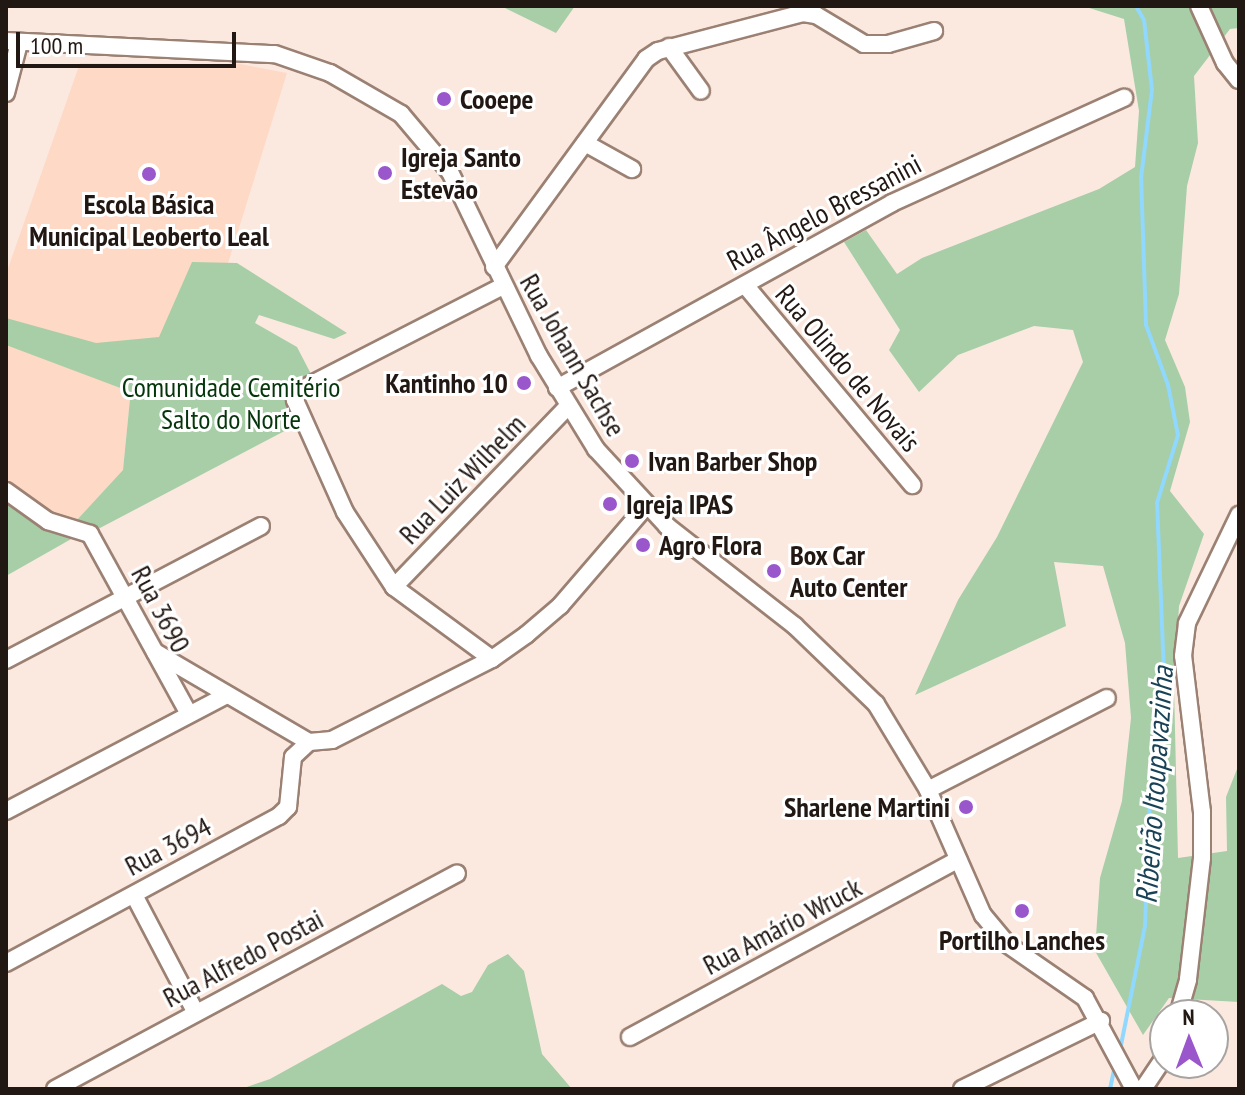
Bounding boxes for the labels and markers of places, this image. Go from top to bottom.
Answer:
place label: Cooepe [460,82,533,116]
marker: Cooepe [435,90,453,108]
place label: Igreja Santo Estevão [401,140,521,206]
marker: Igreja Santo Estevão [376,164,394,182]
marker: Escola Básica Municipal Leoberto Leal [140,165,158,183]
place label: Escola Básica Municipal Leoberto Leal [29,187,269,253]
place label: Kantinho 10 [385,366,508,400]
marker: Kantinho 10 [515,374,533,392]
place label: Ivan Barber Shop [648,444,817,478]
marker: Ivan Barber Shop [623,452,641,470]
place label: Igreja IPAS [626,487,733,521]
marker: Igreja IPAS [601,495,619,513]
place label: Agro Flora [659,528,762,562]
marker: Agro Flora [634,536,652,554]
place label: Box Car Auto Center [790,538,908,604]
marker: Box Car Auto Center [765,562,783,580]
place label: Sharlene Martini [784,790,950,824]
marker: Sharlene Martini [957,798,975,816]
marker: Portilho Lanches [1013,902,1031,920]
place label: Portilho Lanches [939,923,1105,957]

